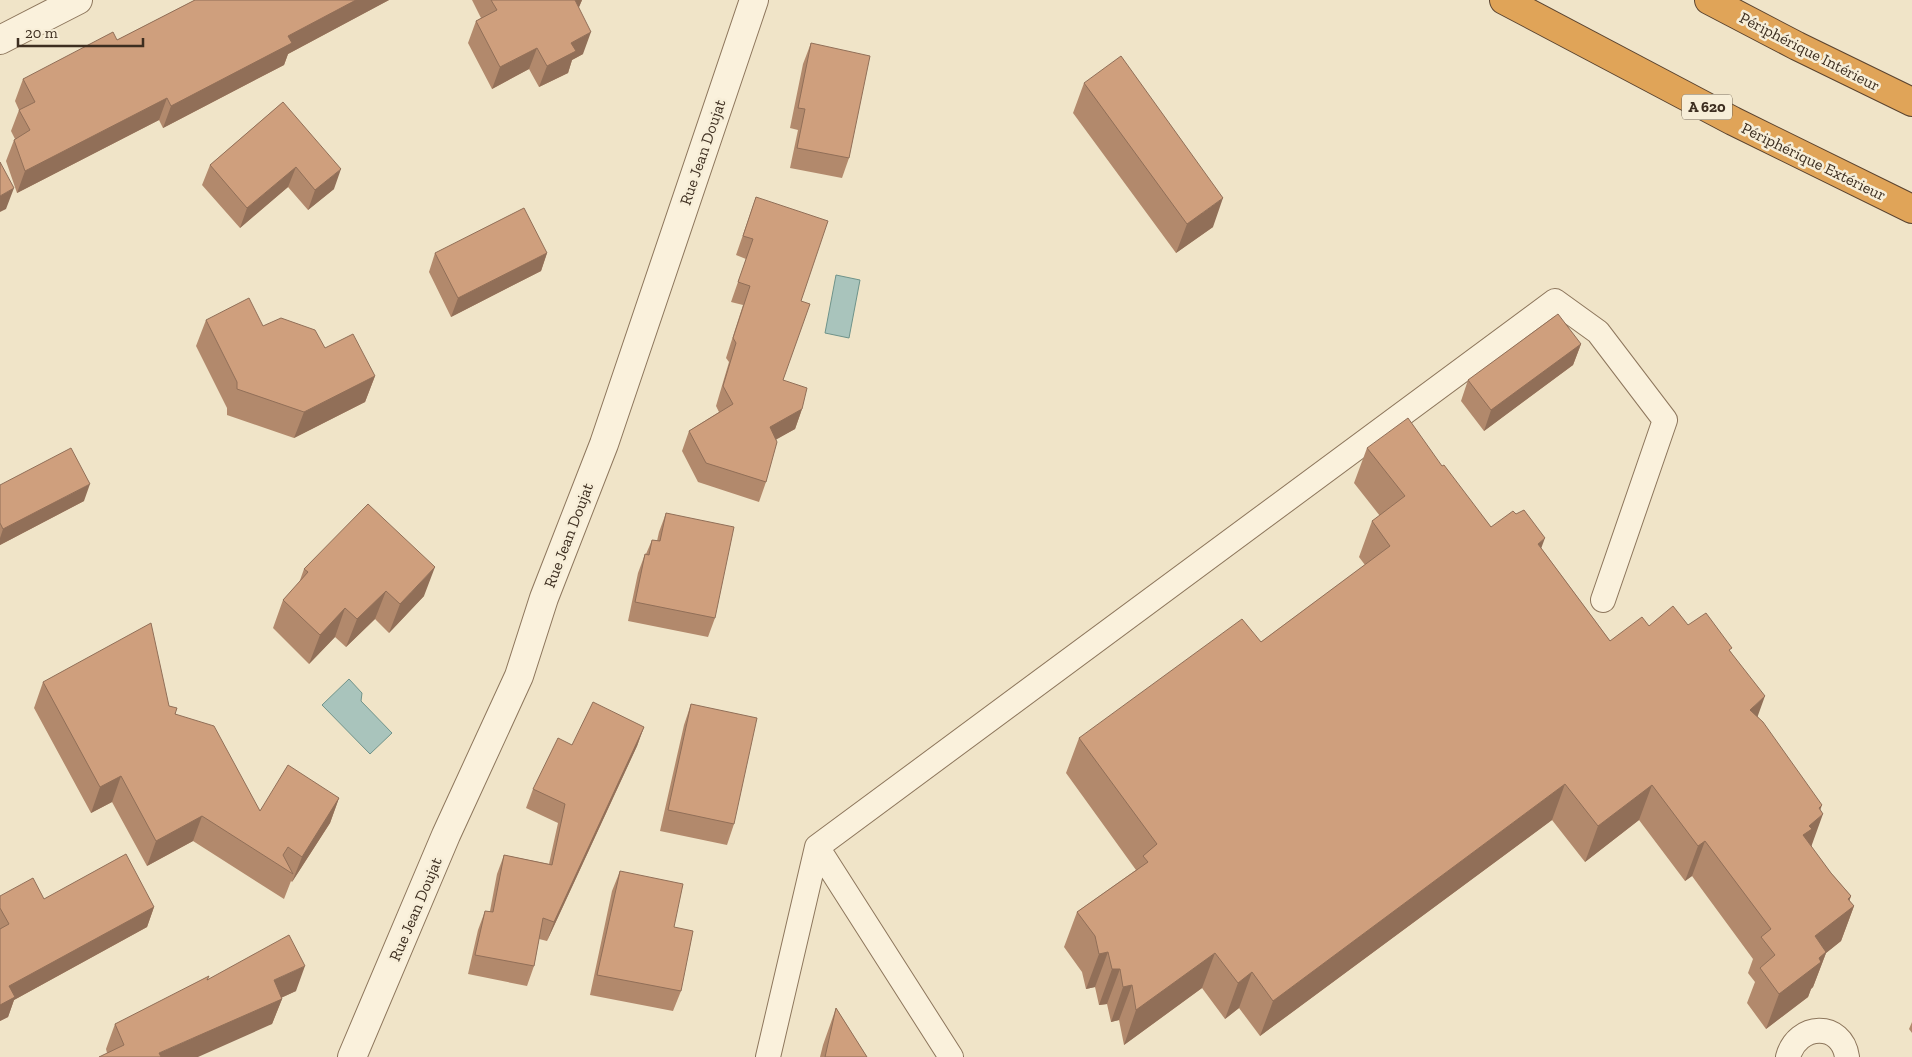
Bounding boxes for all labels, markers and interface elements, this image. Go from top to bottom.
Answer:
street label: Périphérique Intérieur [1736,8,1883,95]
scale bar [18,15,142,47]
text: 20 m [25,24,58,42]
road number: A 620 [1682,94,1732,120]
street label: Rue Jean Doujat [675,97,730,208]
street label: Périphérique Extérieur [1739,118,1889,205]
street label: Rue Jean Doujat [540,480,597,590]
street label: Rue Jean Doujat [385,854,446,964]

